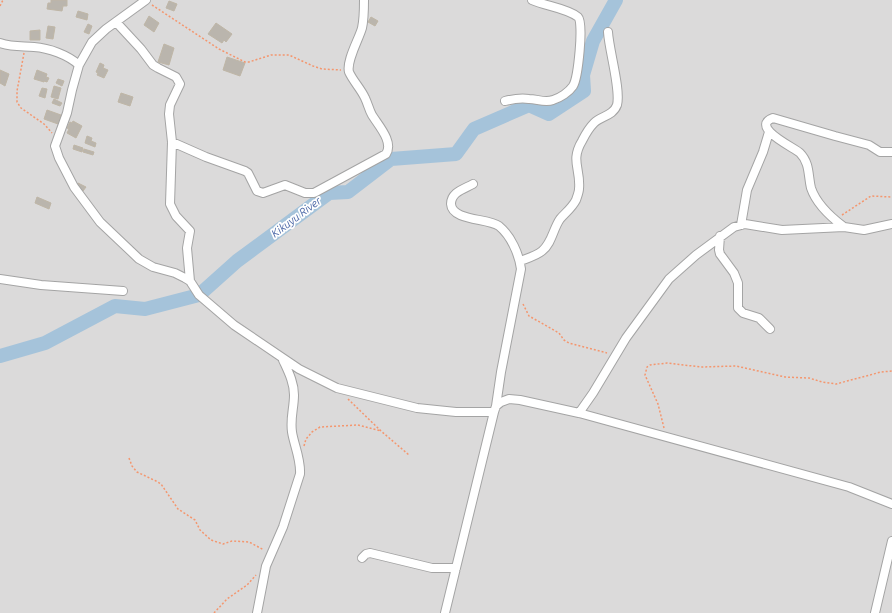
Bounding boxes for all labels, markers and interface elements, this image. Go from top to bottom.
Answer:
water label: Kikuyu River [269,194,324,240]

